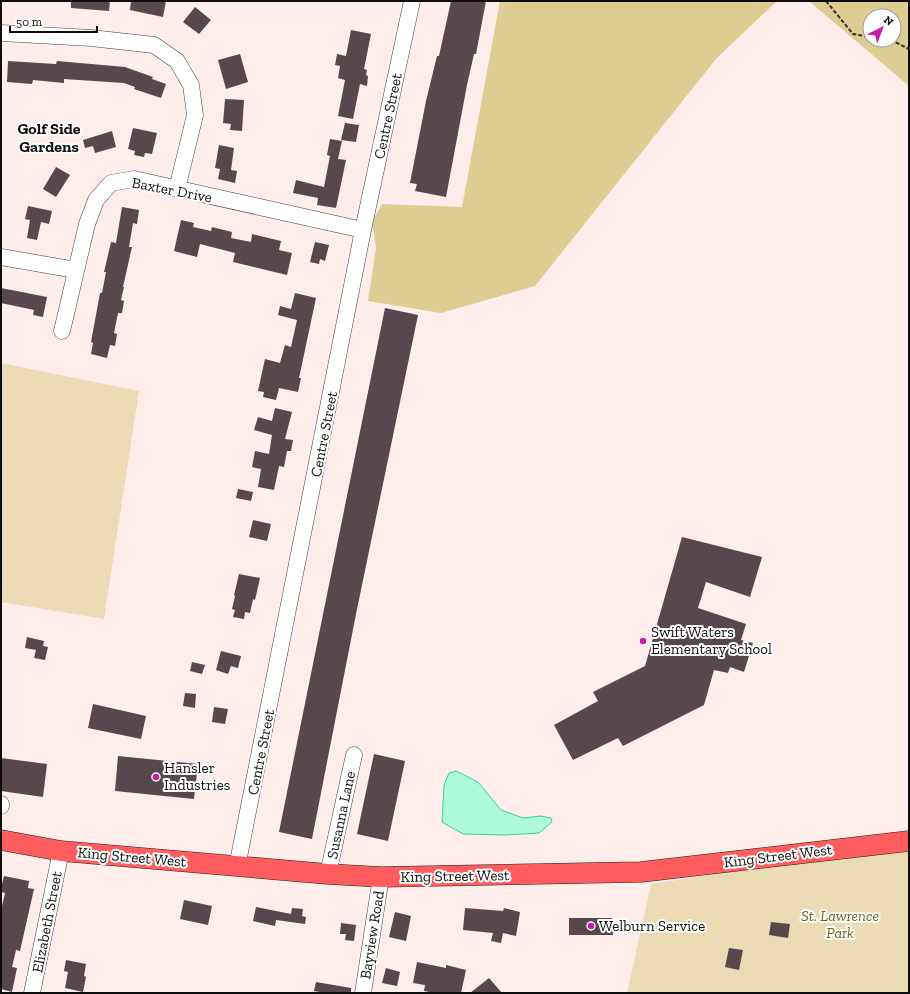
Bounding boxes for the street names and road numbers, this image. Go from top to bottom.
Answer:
street label: Centre Street [370,71,406,161]
street label: Baxter Drive [130,173,214,207]
street label: Centre Street [307,389,341,479]
street label: Centre Street [244,707,278,797]
street label: Susanna Lane [323,770,359,860]
street label: King Street West [723,840,834,872]
street label: King Street West [77,843,188,871]
street label: King Street West [400,866,510,886]
street label: Elizabeth Street [28,869,66,974]
street label: Bayview Road [356,889,388,980]

